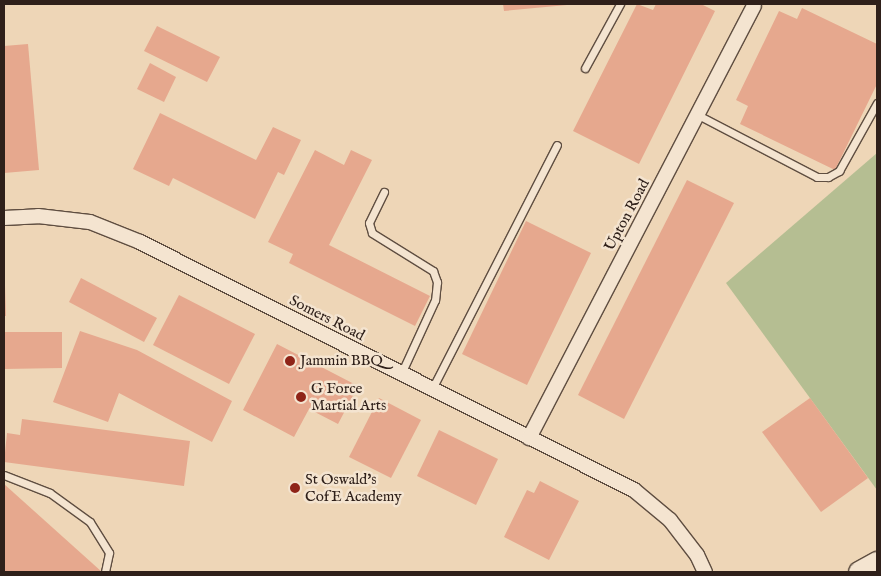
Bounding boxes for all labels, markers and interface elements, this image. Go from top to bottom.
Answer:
street label: Upton Road [601,176,653,254]
street label: Somers Road [286,291,368,345]
place label: Jammin BBQ [300,352,383,370]
marker: Jammin BBQ [284,355,296,367]
place label: G Force Martial Arts [311,379,386,414]
marker: G Force Martial Arts [295,391,307,403]
place label: St Oswald's CofE Academy [305,470,402,505]
marker: St Oswald's CofE Academy [289,482,301,494]

